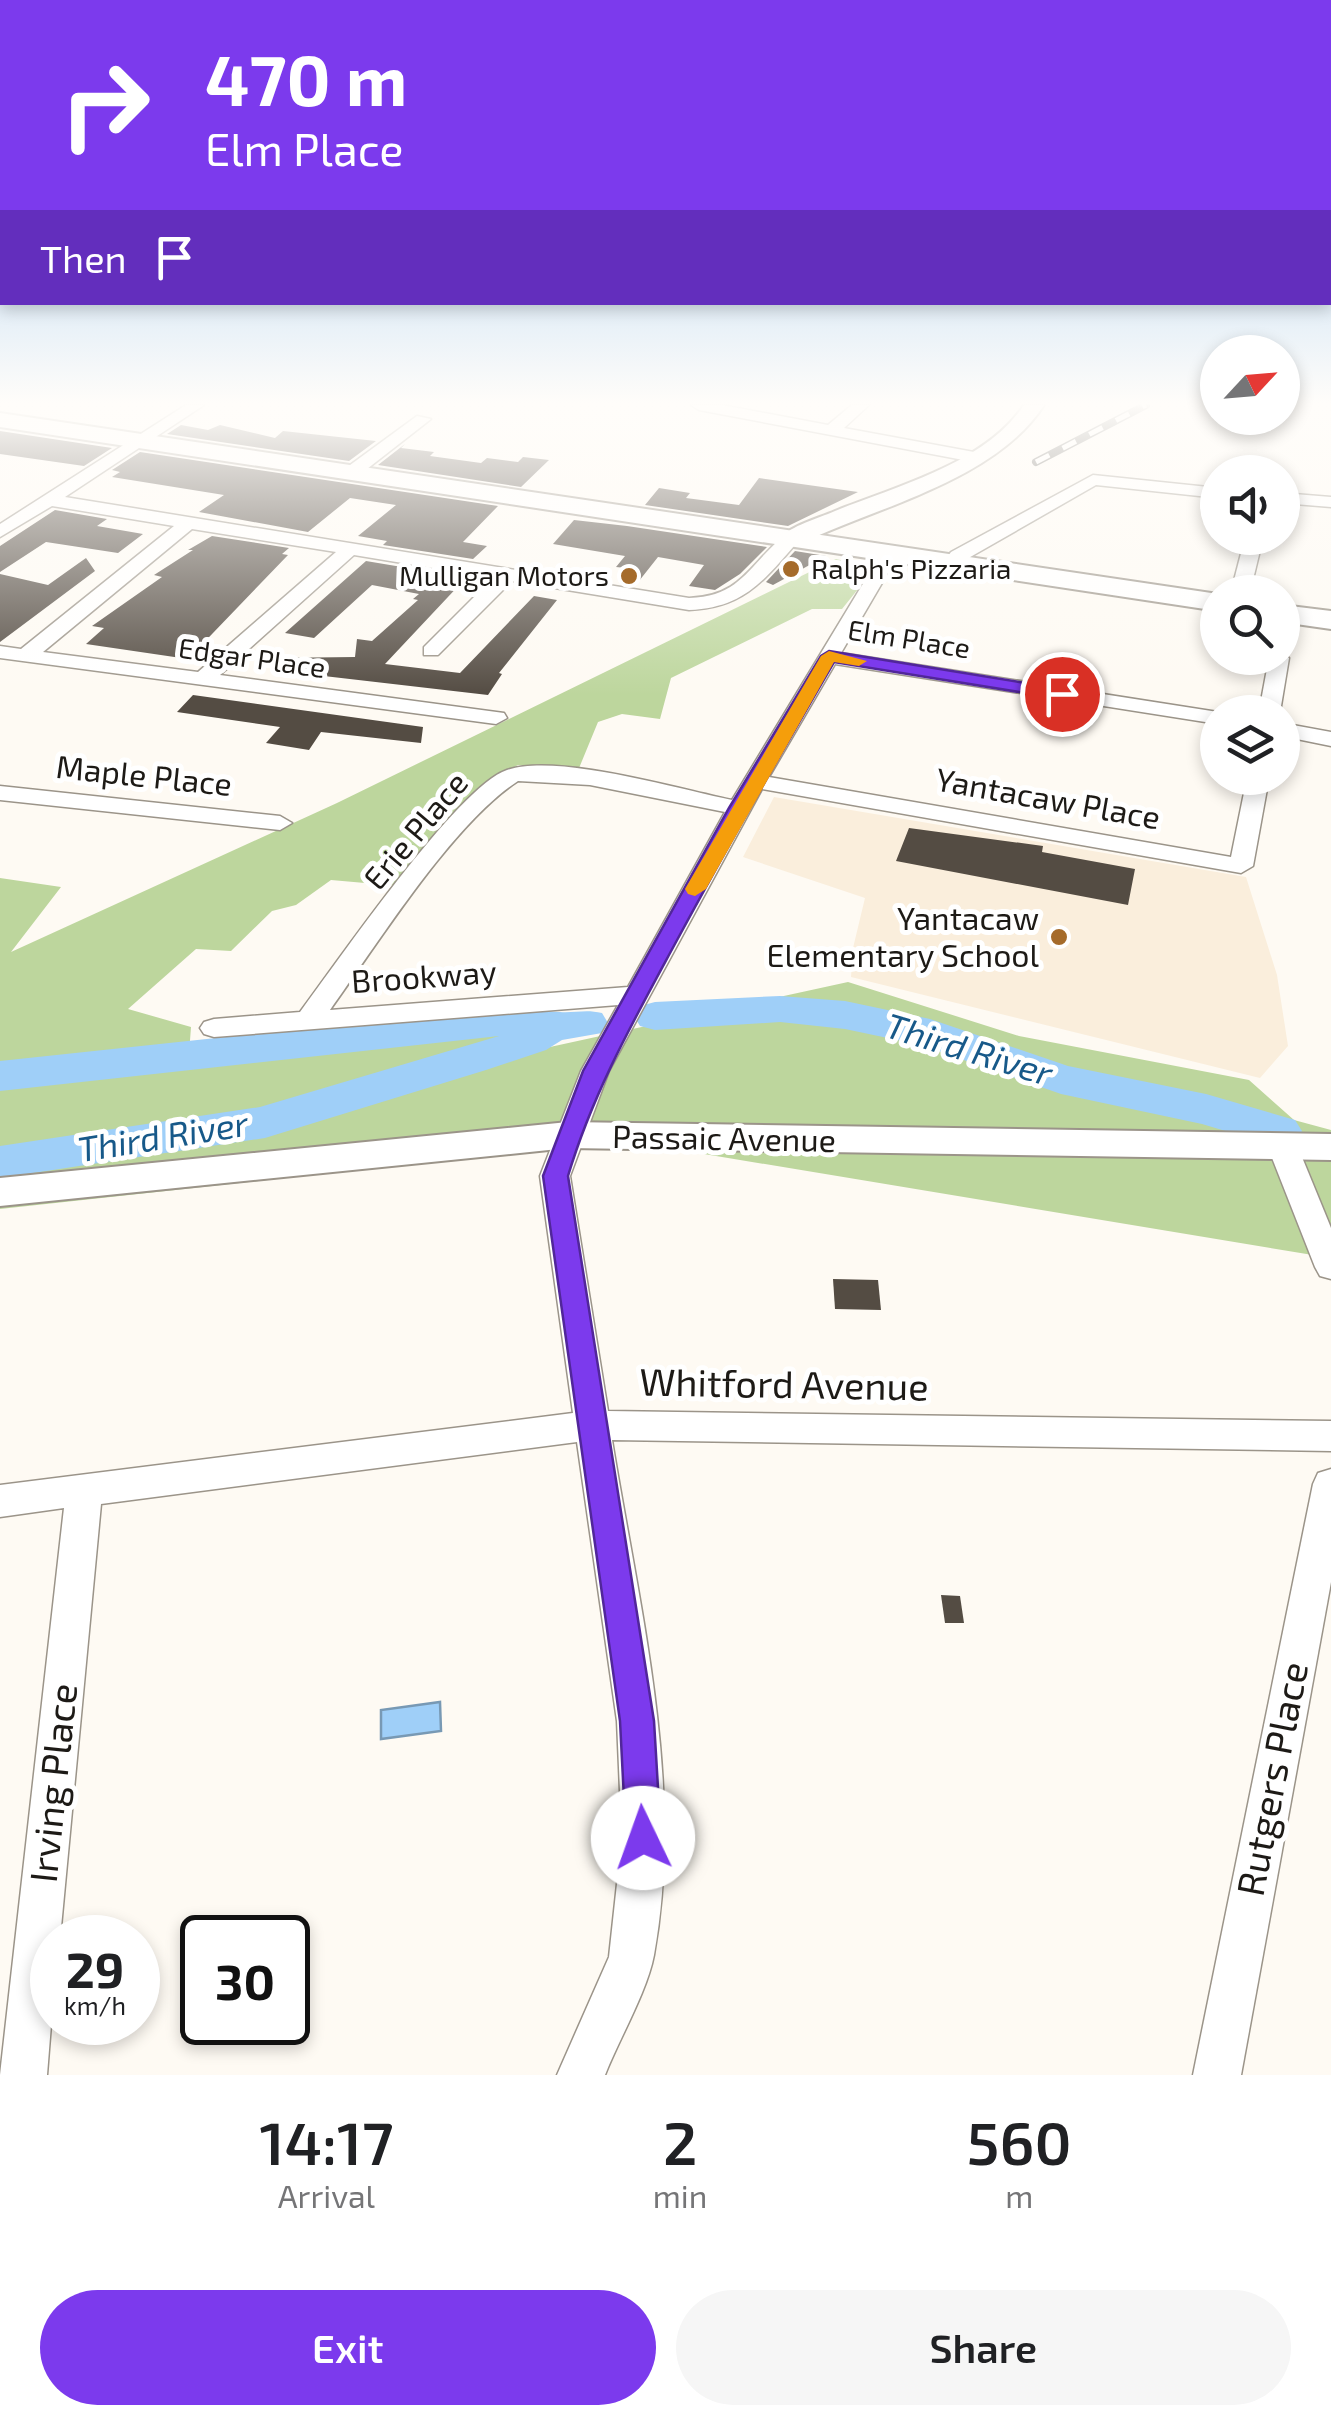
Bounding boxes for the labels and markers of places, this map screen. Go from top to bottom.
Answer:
place label: Ralph's Pizzaria [811,551,1011,585]
place label: Mulligan Motors [399,558,609,592]
marker: Ralph's Pizzaria [780,558,802,580]
marker: Mulligan Motors [618,565,640,587]
pin [1020,652,1105,737]
place label: Yantacaw Elementary School [767,898,1039,973]
marker: Yantacaw Elementary School [1048,926,1070,948]

